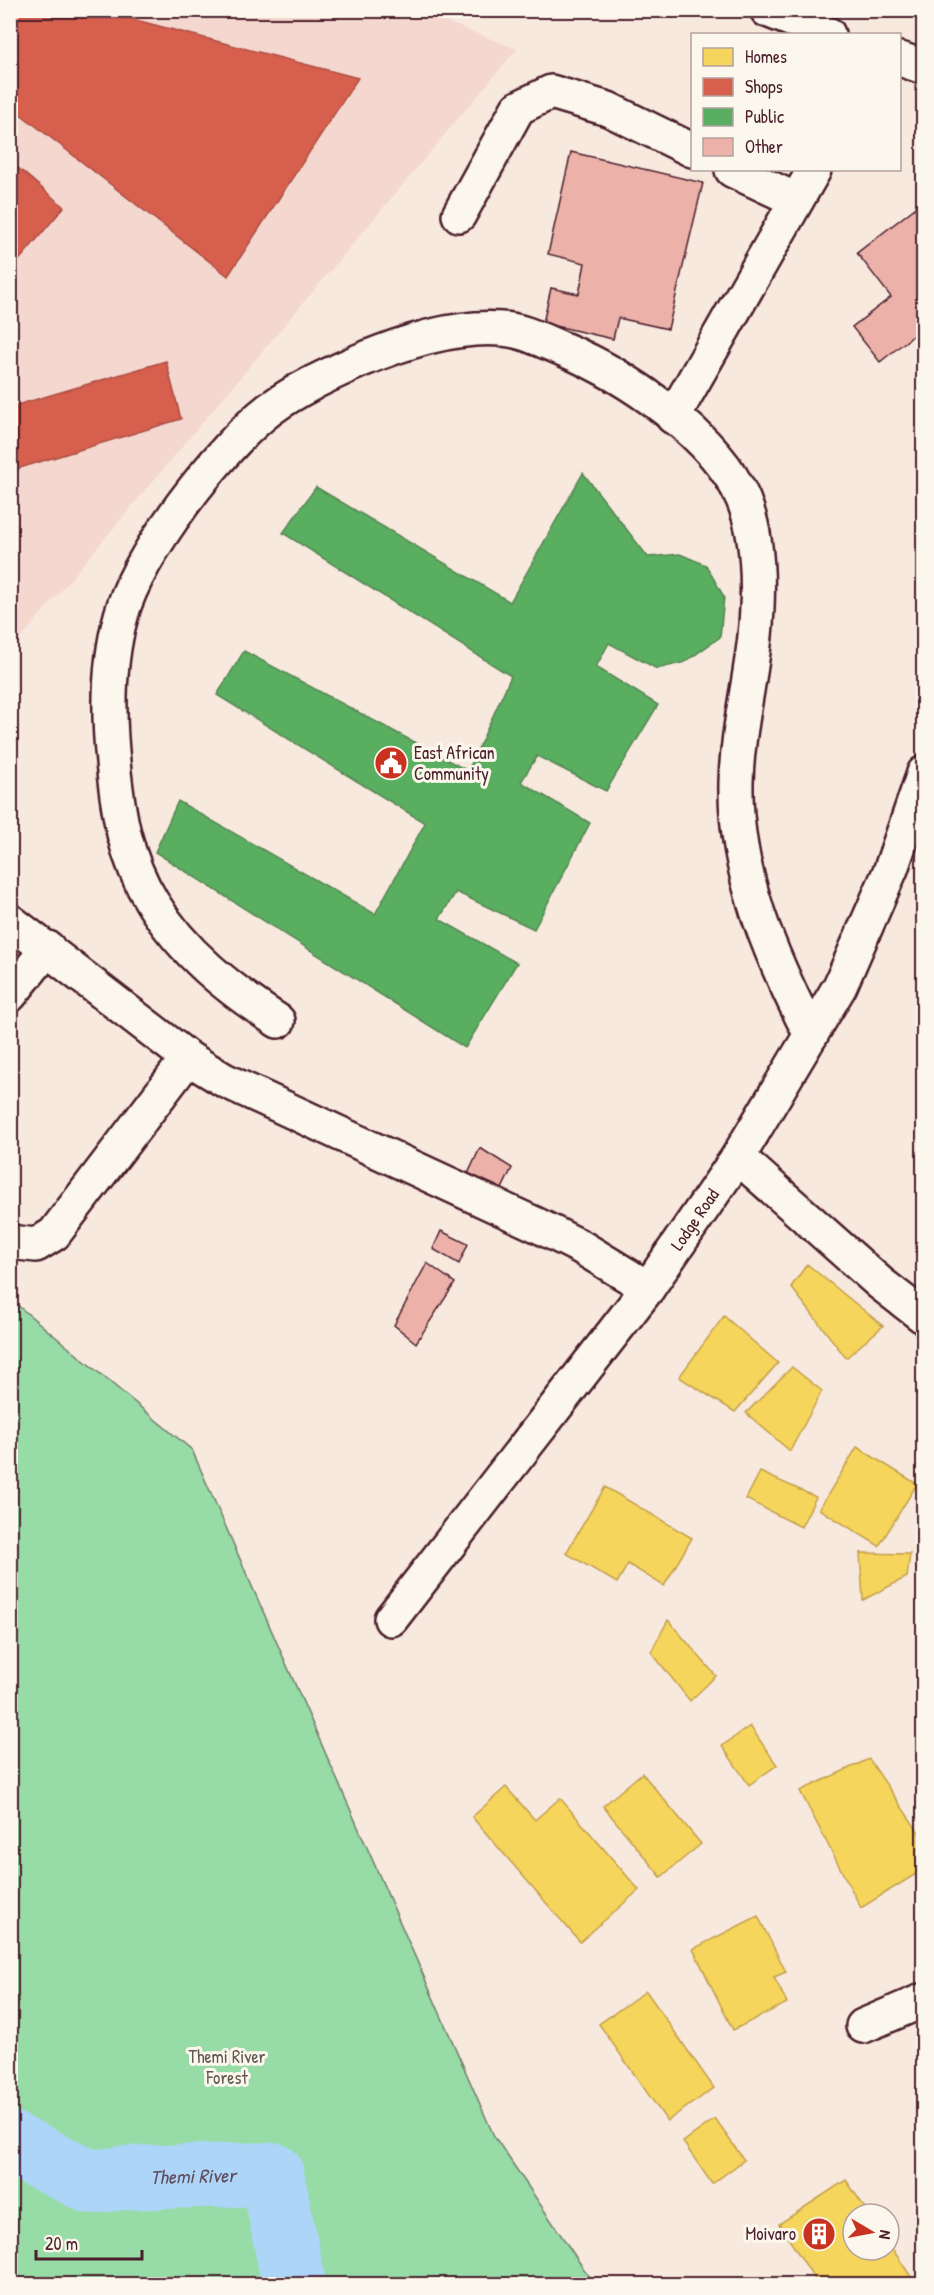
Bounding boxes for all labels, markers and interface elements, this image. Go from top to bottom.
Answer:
legend [691,33,901,171]
text: Homes [745,44,787,69]
text: Shops [745,74,783,99]
text: Public [745,104,784,129]
text: Other [745,134,783,159]
place label: East African Community [414,740,495,786]
public building icon: East African Community [373,745,409,781]
street label: Lodge Road [664,1183,725,1255]
park label: Themi River Forest [188,2044,266,2090]
water label: Themi River [150,2161,238,2190]
north arrow [841,2202,901,2262]
building icon: Moivaro [801,2216,837,2252]
place label: Moivaro [746,2221,796,2246]
scale bar [36,2223,142,2261]
text: N [874,2229,897,2241]
text: 20 m [45,2231,78,2256]

